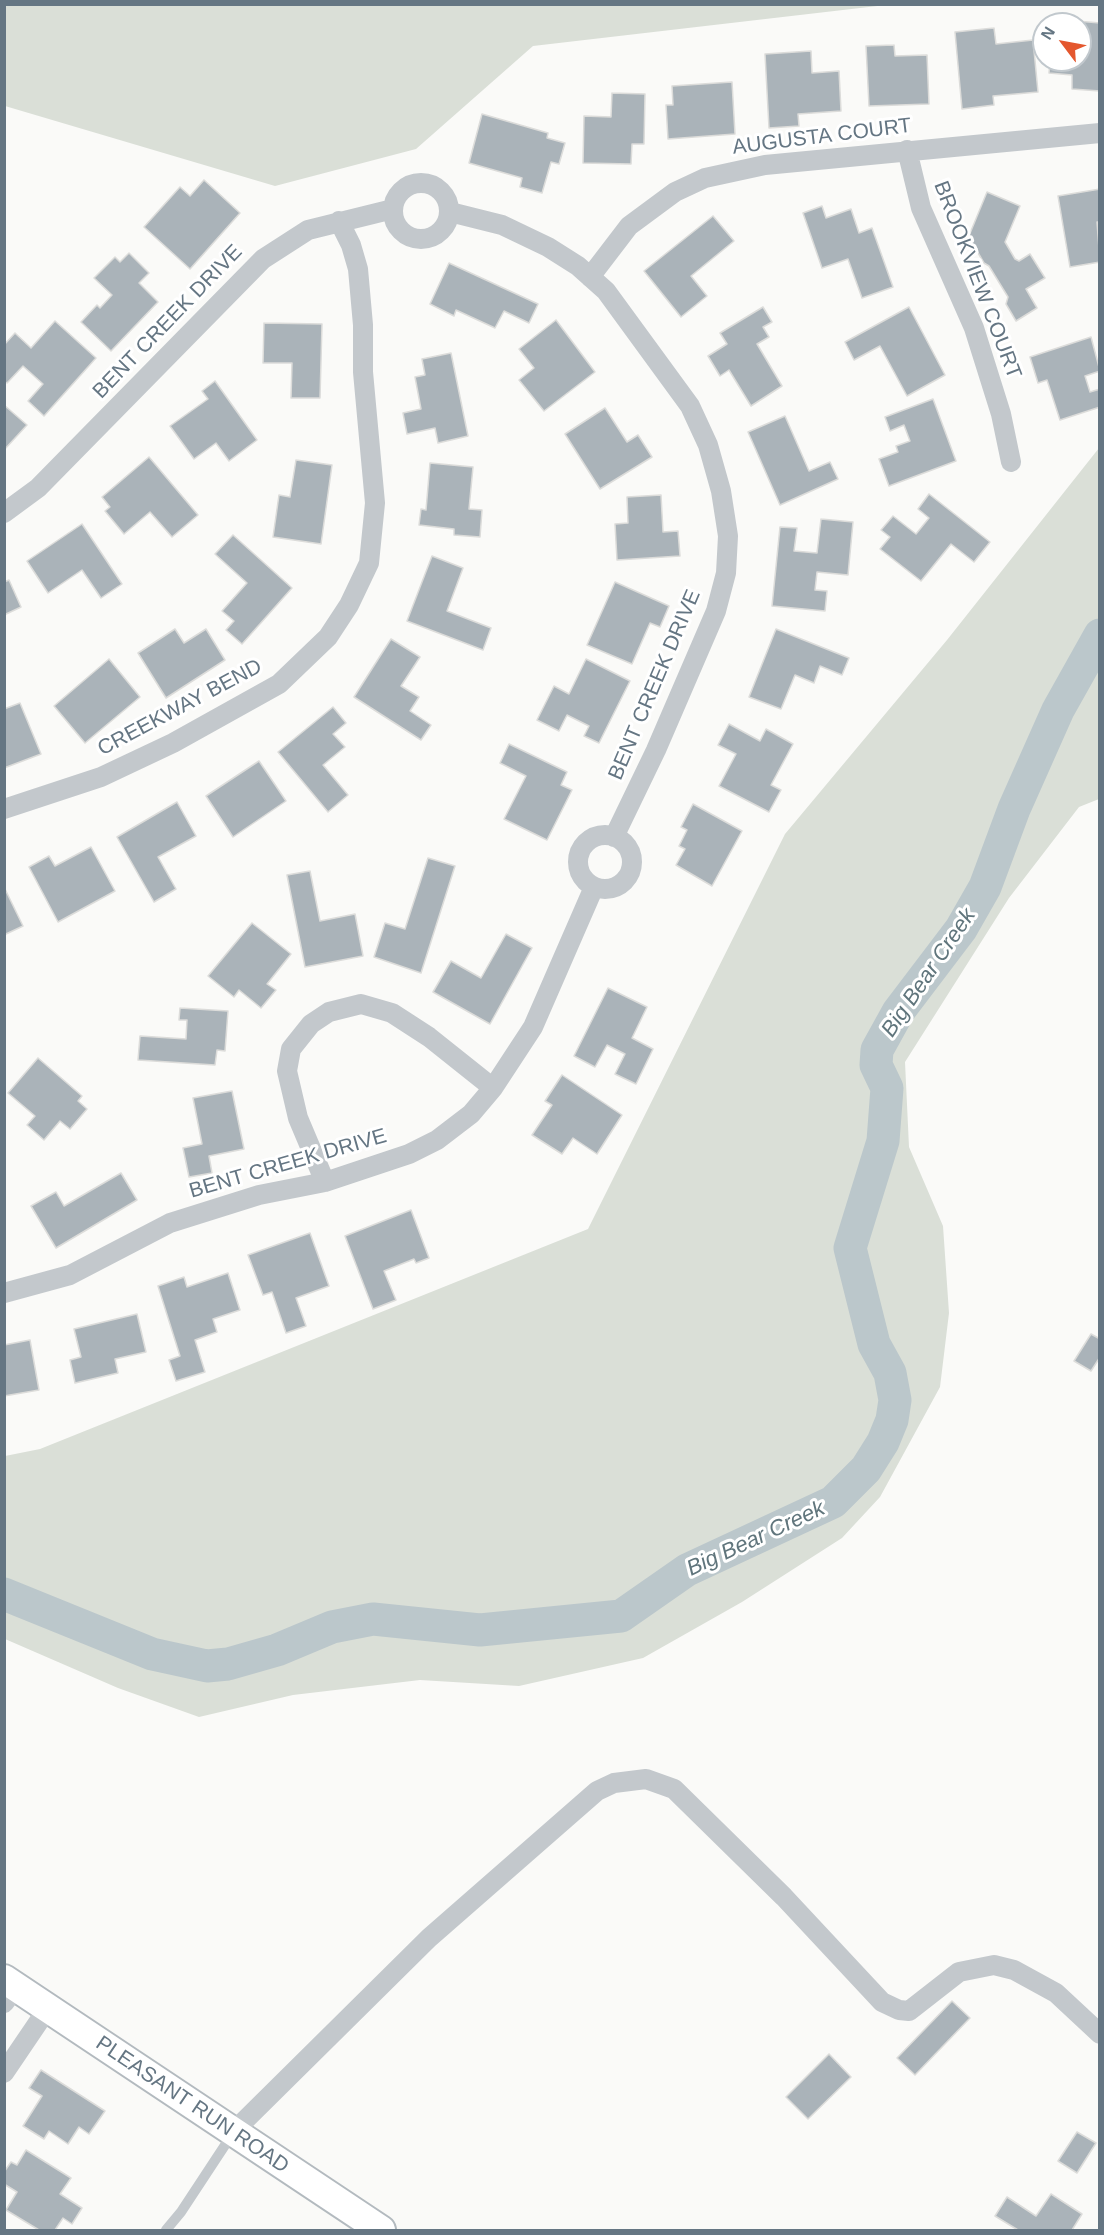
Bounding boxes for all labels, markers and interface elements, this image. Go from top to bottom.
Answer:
north arrow [1032,12,1092,72]
text: N [1038,24,1058,43]
street label: AUGUSTA COURT [731,114,913,160]
street label: BROOKVIEW COURT [928,178,1026,382]
street label: BENT CREEK DRIVE [88,240,248,404]
street label: BENT CREEK DRIVE [604,586,706,784]
street label: CREEKWAY BEND [94,654,266,762]
water label: Big Bear Creek [876,904,982,1042]
street label: BENT CREEK DRIVE [186,1124,390,1204]
water label: Big Bear Creek [683,1496,829,1582]
street label: PLEASANT RUN ROAD [91,2031,293,2179]

